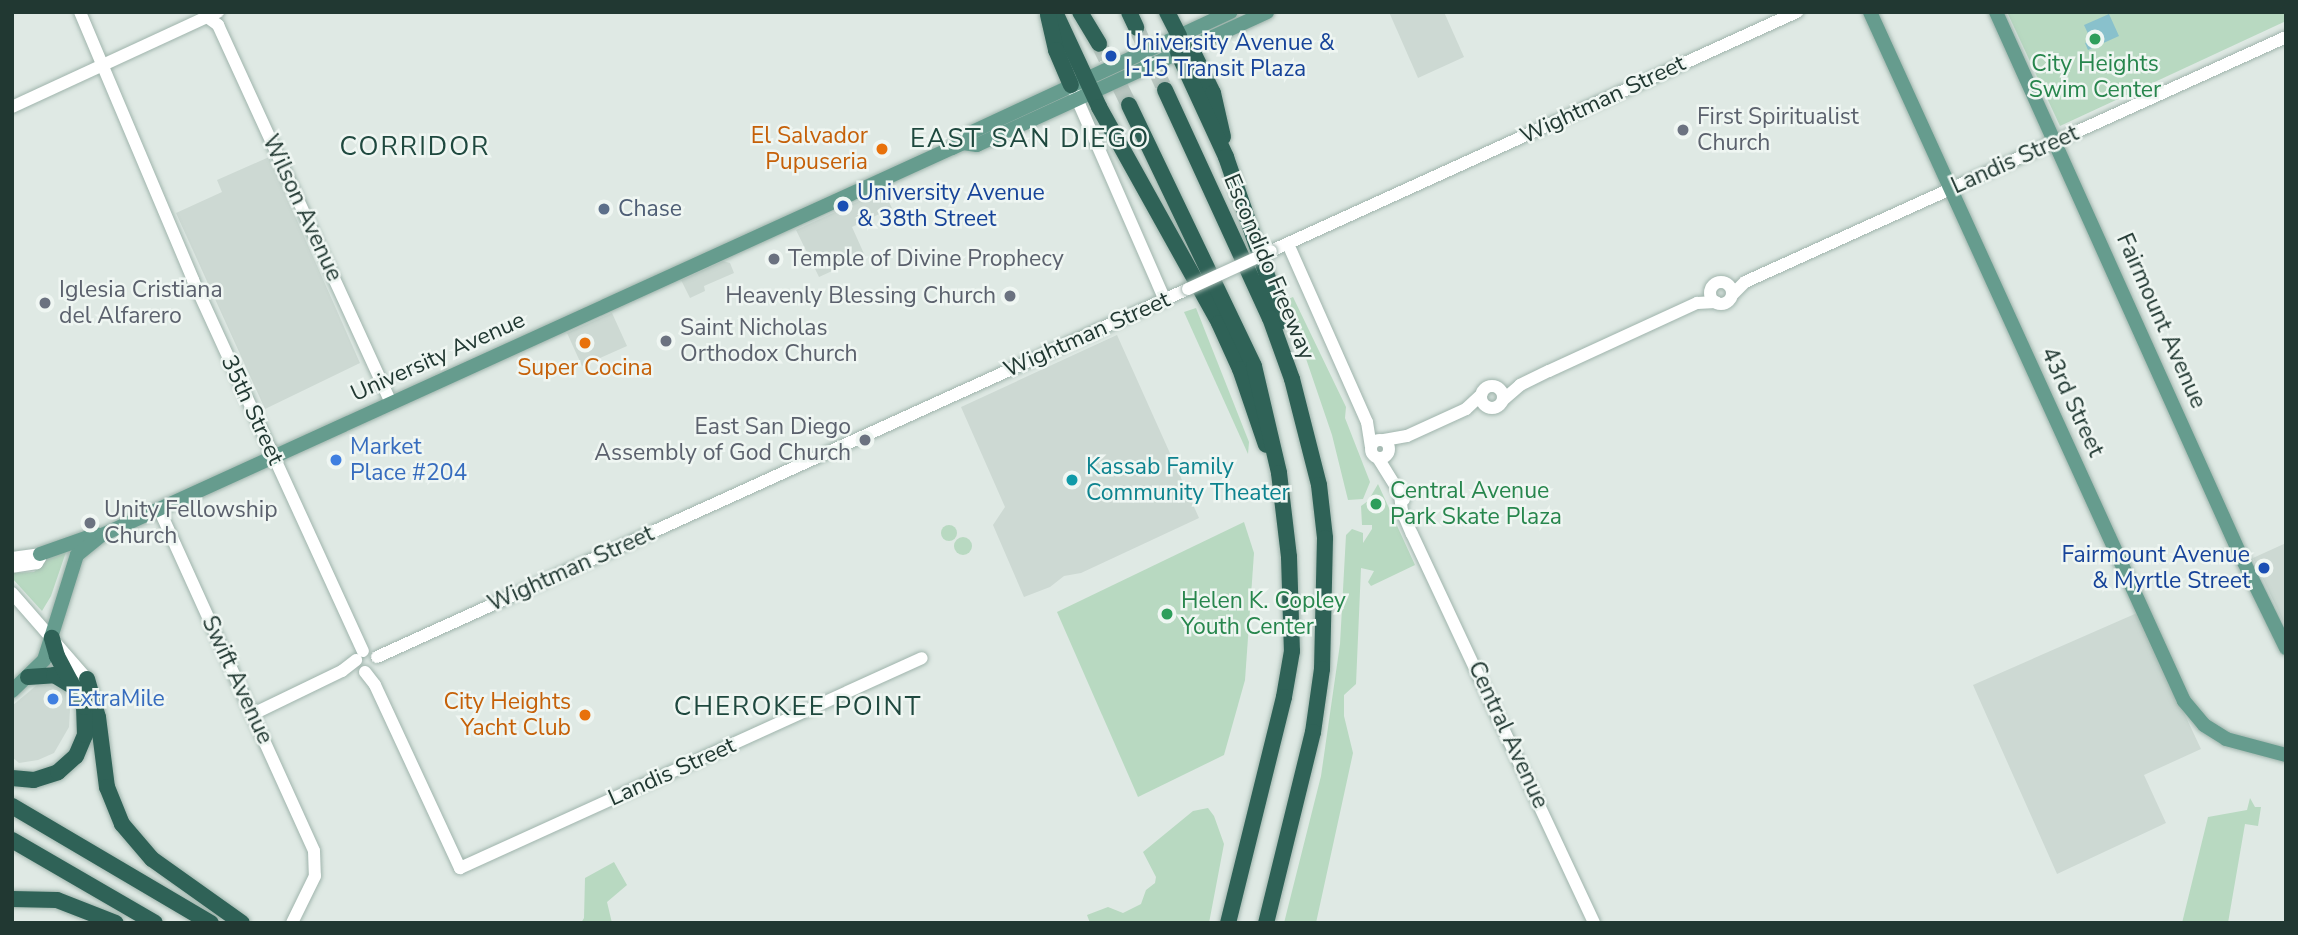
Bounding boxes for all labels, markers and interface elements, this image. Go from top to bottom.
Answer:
place label: University Avenue & I-15 Transit Plaza [1125,29,1335,83]
marker: City Heights Swim Center [2087,31,2103,47]
marker: University Avenue & I-15 Transit Plaza [1103,48,1119,64]
street label: Wightman Street [1516,50,1690,150]
place label: City Heights Swim Center [2029,50,2161,104]
place label: First Spiritualist Church [1697,103,1859,157]
street label: Landis Street [1947,120,2083,200]
place label: El Salvador Pupuseria [751,122,868,176]
marker: First Spiritualist Church [1675,122,1691,138]
district label: EAST SAN DIEGO [912,123,1148,155]
street label: Wilson Avenue [256,130,348,286]
district label: CORRIDOR [341,131,489,163]
marker: El Salvador Pupuseria [874,141,890,157]
street label: Escondido Freeway [1217,170,1321,364]
place label: University Avenue & 38th Street [857,179,1045,233]
place label: Chase [618,195,682,223]
marker: University Avenue & 38th Street [835,198,851,214]
marker: Chase [596,201,612,217]
street label: Fairmount Avenue [2110,229,2212,413]
place label: Temple of Divine Prophecy [788,245,1064,273]
marker: Temple of Divine Prophecy [766,251,782,267]
place label: Iglesia Cristiana del Alfarero [59,276,223,330]
place label: Heavenly Blessing Church [725,282,996,310]
street label: Wightman Street [1000,286,1174,384]
marker: Heavenly Blessing Church [1002,288,1018,304]
marker: Iglesia Cristiana del Alfarero [37,295,53,311]
street label: University Avenue [347,306,529,408]
place label: Saint Nicholas Orthodox Church [680,314,858,368]
marker: Saint Nicholas Orthodox Church [658,333,674,349]
marker: Super Cocina [577,335,593,351]
street label: 43rd Street [2035,343,2109,461]
street label: 35th Street [215,351,289,469]
place label: Super Cocina [517,354,653,382]
place label: East San Diego Assembly of God Church [594,413,851,467]
marker: East San Diego Assembly of God Church [857,432,873,448]
place label: Market Place #204 [350,433,467,487]
marker: Market Place #204 [328,452,344,468]
place label: Kassab Family Community Theater [1086,453,1290,507]
marker: Kassab Family Community Theater [1064,472,1080,488]
place label: Central Avenue Park Skate Plaza [1390,477,1562,531]
place label: Unity Fellowship Church [104,496,278,550]
marker: Central Avenue Park Skate Plaza [1368,496,1384,512]
marker: Unity Fellowship Church [82,515,98,531]
street label: Wightman Street [484,520,658,618]
place label: Fairmount Avenue & Myrtle Street [2061,541,2250,595]
marker: Fairmount Avenue & Myrtle Street [2256,560,2272,576]
place label: Helen K. Copley Youth Center [1181,587,1346,641]
marker: Helen K. Copley Youth Center [1159,606,1175,622]
street label: Swift Avenue [195,612,279,748]
street label: Central Avenue [1462,657,1554,813]
place label: ExtraMile [67,685,165,713]
place label: City Heights Yacht Club [444,688,571,742]
marker: ExtraMile [45,691,61,707]
district label: CHEROKEE POINT [675,691,921,723]
marker: City Heights Yacht Club [577,707,593,723]
street label: Landis Street [604,732,740,812]

